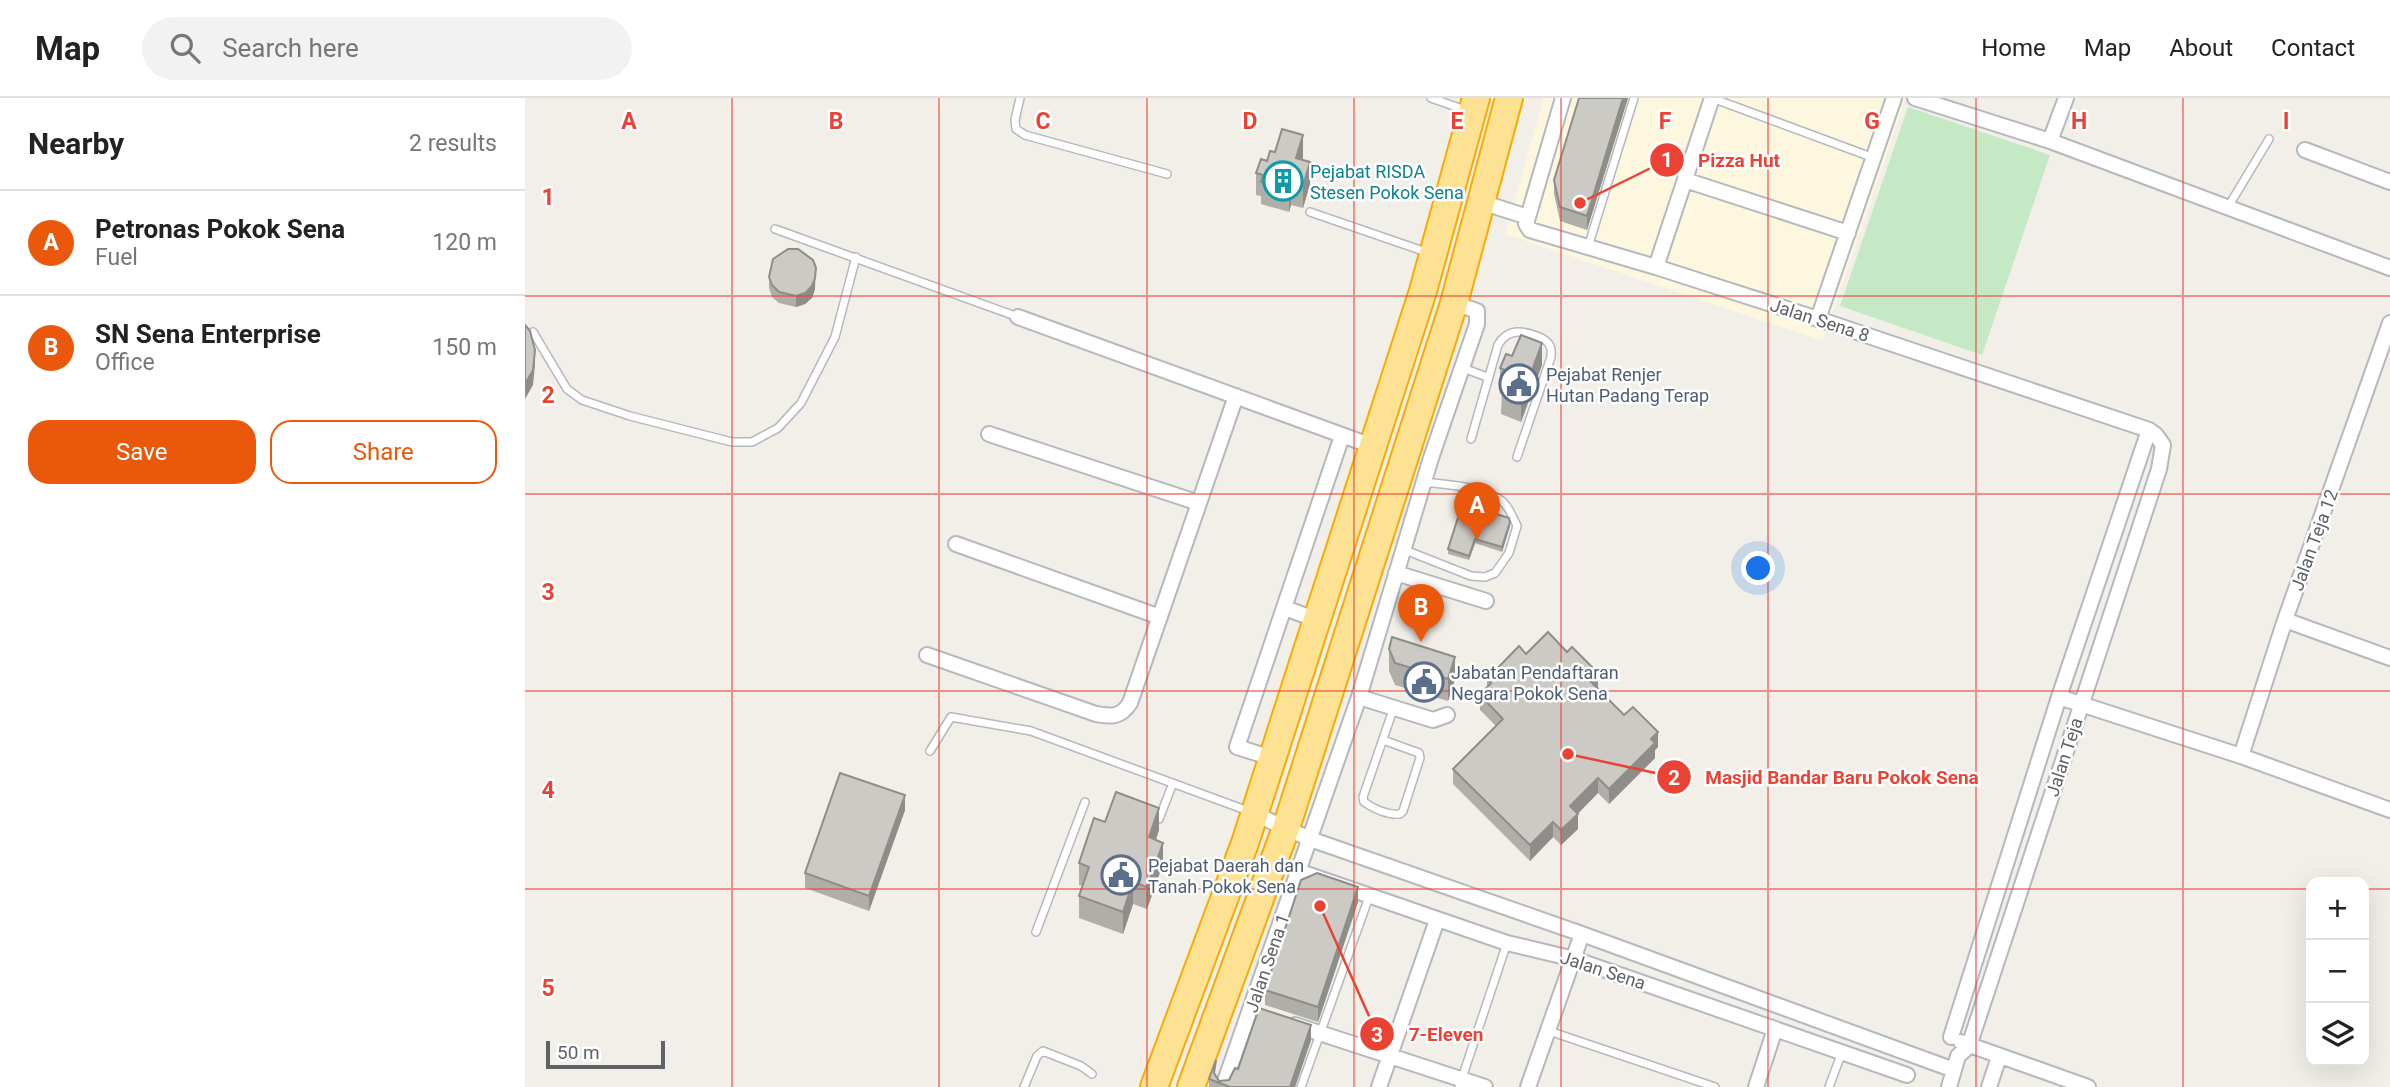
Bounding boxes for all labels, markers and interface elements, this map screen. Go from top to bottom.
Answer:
search box [142,17,632,80]
text: Map [35,29,100,68]
icon: search [166,29,204,67]
text: Search here [222,33,359,63]
text: Home [1981,34,2046,62]
text: Map [2084,34,2131,62]
text: About [2169,34,2233,62]
text: Contact [2271,34,2355,62]
text: A [621,108,637,135]
text: B [829,108,843,135]
text: C [1035,108,1051,135]
text: D [1243,108,1257,135]
text: E [1451,108,1464,135]
text: F [1659,108,1672,135]
text: G [1864,108,1880,135]
text: H [2071,108,2087,135]
text: I [2283,108,2289,135]
text: Nearby [28,126,124,161]
text: 2 results [409,130,497,157]
callout: Pizza Hut [1649,140,1794,180]
text: 1 [1661,148,1673,172]
text: Pizza Hut [1698,149,1781,172]
building icon: Pejabat RISDA Stesen Pokok Sena [1262,160,1304,202]
place label: Pejabat RISDA Stesen Pokok Sena [1310,161,1464,203]
text: 1 [541,184,555,211]
text: Petronas Pokok Sena [95,214,345,244]
text: A [43,229,59,256]
text: 120 m [432,229,497,256]
text: Fuel [95,244,138,271]
street label: Jalan Sena 8 [1768,294,1872,346]
text: SN Sena Enterprise [95,319,321,349]
text: B [44,334,58,361]
text: 150 m [432,334,497,361]
text: Office [95,349,155,376]
public building icon: Pejabat Renjer Hutan Padang Terap [1498,363,1540,405]
place label: Pejabat Renjer Hutan Padang Terap [1546,364,1709,406]
text: 2 [541,382,555,409]
button: Save [28,420,256,484]
button: Share [270,420,497,484]
pin: A [1454,482,1500,540]
street label: Jalan Teja 12 [2286,487,2342,593]
your location [1741,551,1775,585]
text: 3 [541,579,555,606]
pin: B [1398,584,1444,642]
public building icon: Jabatan Pendaftaran Negara Pokok Sena [1403,661,1445,703]
place label: Jabatan Pendaftaran Negara Pokok Sena [1451,662,1619,704]
street label: Jalan Teja [2041,715,2087,799]
callout: Masjid Bandar Baru Pokok Sena [1657,757,1993,797]
text: 2 [1668,766,1680,790]
text: Masjid Bandar Baru Pokok Sena [1705,766,1979,789]
text: 4 [541,777,555,804]
public building icon: Pejabat Daerah dan Tanah Pokok Sena [1100,854,1142,896]
place label: Pejabat Daerah dan Tanah Pokok Sena [1148,855,1304,897]
map controls [2306,877,2369,1066]
button: + [2306,877,2369,940]
street label: Jalan Sena 1 [1240,911,1294,1015]
button: − [2306,940,2369,1003]
street label: Jalan Sena [1558,946,1648,994]
text: 5 [541,975,555,1002]
button: layers [2306,1003,2369,1066]
callout: 7-Eleven [1360,1014,1497,1054]
text: 3 [1371,1023,1383,1047]
text: 7-Eleven [1409,1023,1483,1046]
scale bar [546,1038,665,1070]
text: 50 m [557,1041,600,1064]

